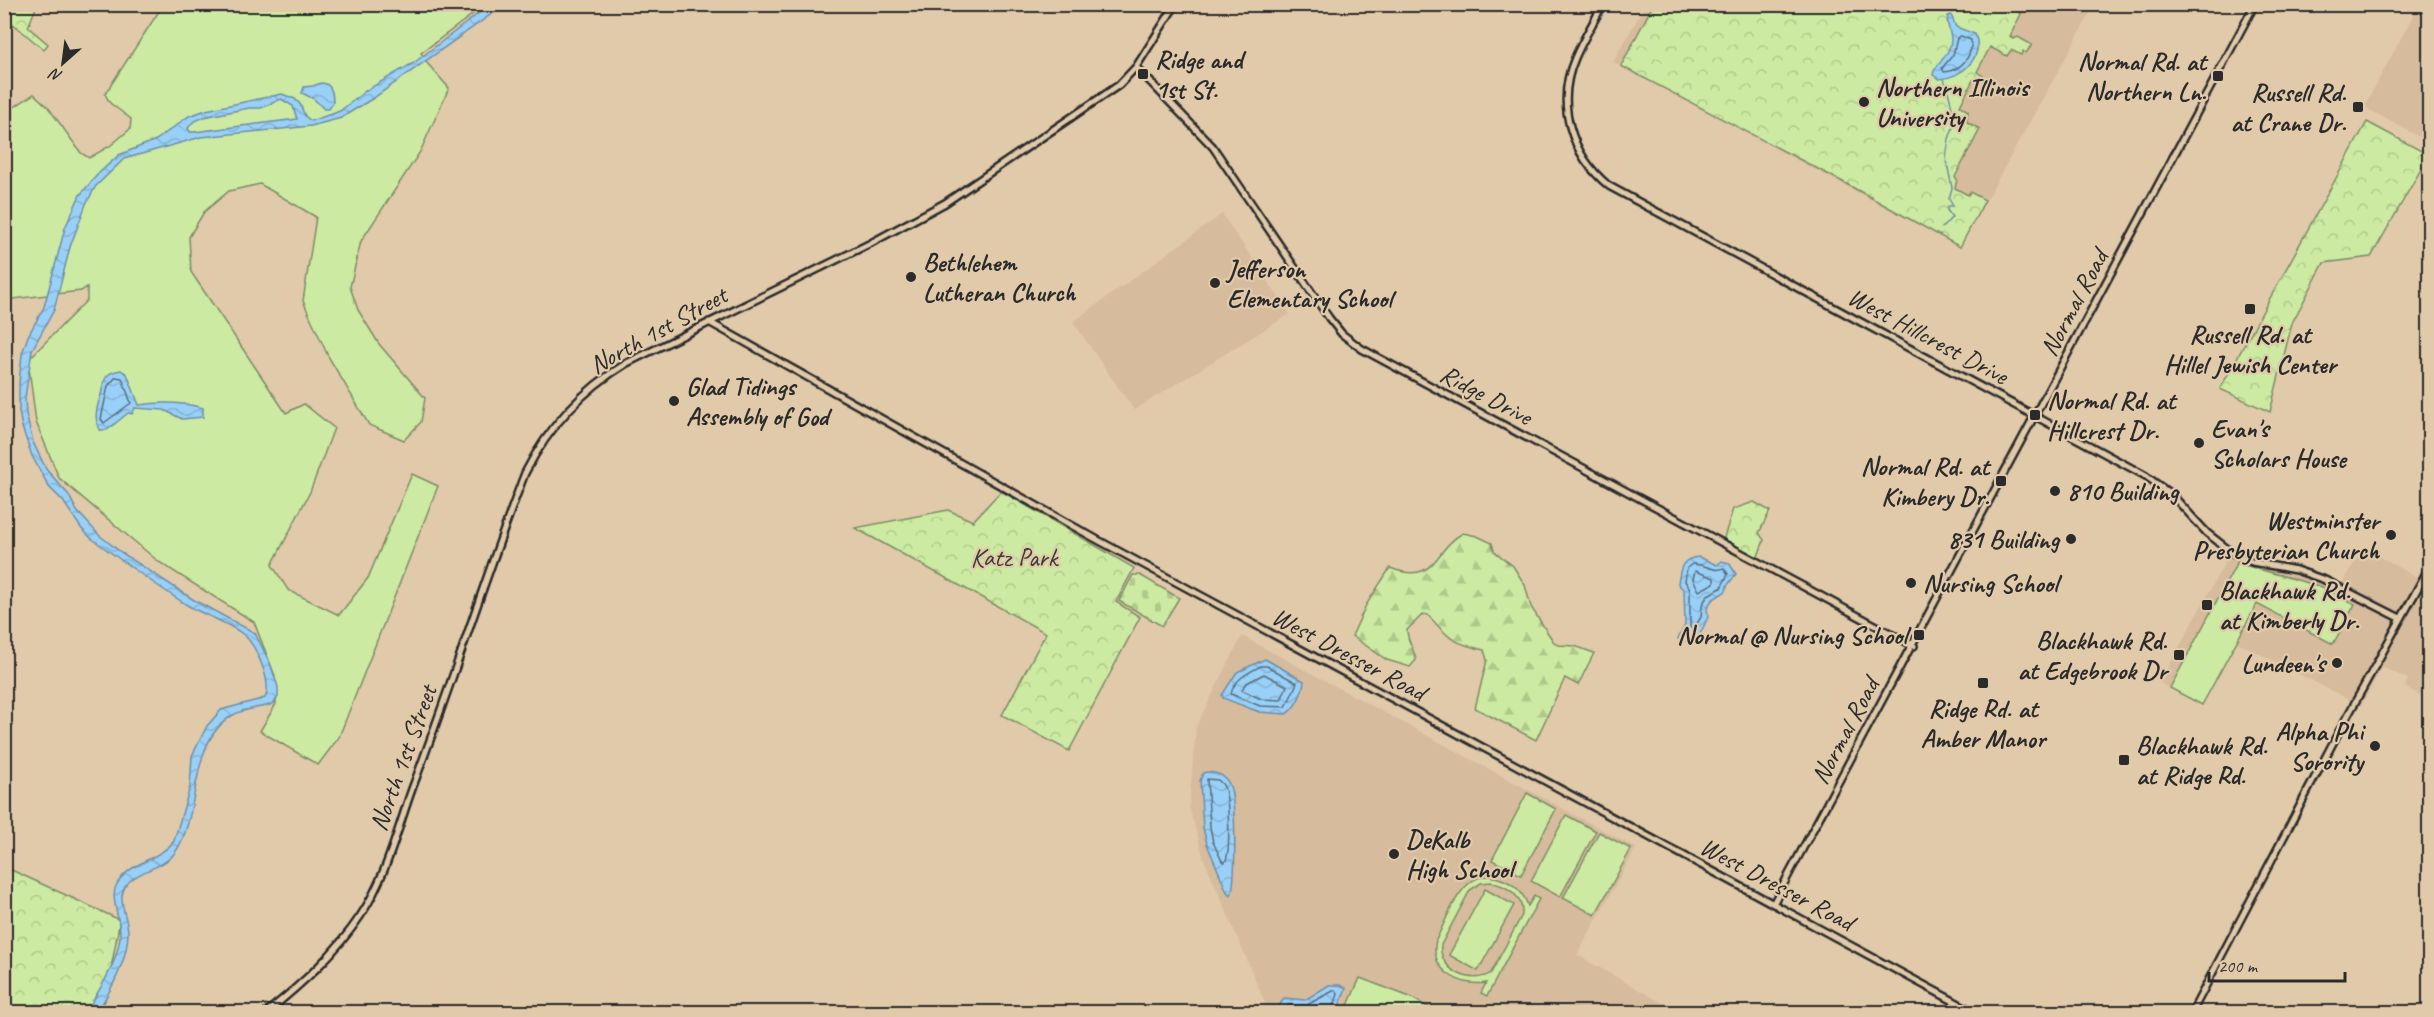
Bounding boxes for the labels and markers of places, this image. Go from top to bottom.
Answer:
place label: Ridge and 1st St. [1155,43,1247,106]
place label: Normal Rd. at Northern Ln. [2078,45,2208,108]
marker: Ridge and 1st St. [1136,67,1150,81]
marker: Normal Rd. at Northern Ln. [2211,69,2225,83]
place label: Northern Illinois University [1876,71,2031,134]
place label: Russell Rd. at Crane Dr. [2230,76,2347,139]
marker: Northern Illinois University [1857,95,1871,109]
marker: Russell Rd. at Crane Dr. [2351,100,2365,114]
place label: Bethlehem Lutheran Church [923,246,1076,309]
place label: Jefferson Elementary School [1225,252,1397,315]
marker: Bethlehem Lutheran Church [904,270,918,284]
marker: Jefferson Elementary School [1208,276,1222,290]
marker: Russell Rd. at Hillel Jewish Center [2243,302,2257,316]
place label: Russell Rd. at Hillel Jewish Center [2164,318,2339,381]
place label: Glad Tidings Assembly of God [686,370,833,433]
place label: Normal Rd. at Hillcrest Dr. [2047,384,2178,447]
marker: Glad Tidings Assembly of God [667,394,681,408]
marker: Normal Rd. at Hillcrest Dr. [2028,408,2042,422]
place label: Evan's Scholars House [2211,412,2348,475]
marker: Evan's Scholars House [2192,436,2206,450]
place label: Normal Rd. at Kimbery Dr. [1861,450,1991,513]
marker: Normal Rd. at Kimbery Dr. [1994,474,2008,488]
place label: 810 Building [2067,475,2181,508]
marker: 810 Building [2048,484,2062,498]
place label: Westminster Presbyterian Church [2193,504,2382,567]
place label: 831 Building [1948,523,2062,556]
marker: Westminster Presbyterian Church [2384,528,2398,542]
marker: 831 Building [2064,532,2078,546]
place label: Nursing School [1923,567,2063,600]
place label: Blackhawk Rd. at Kimberly Dr. [2219,574,2360,637]
marker: Nursing School [1904,576,1918,590]
marker: Blackhawk Rd. at Kimberly Dr. [2200,598,2214,612]
place label: Normal @ Nursing School [1677,619,1912,652]
place label: Blackhawk Rd. at Edgebrook Dr [2017,624,2170,687]
marker: Normal @ Nursing School [1912,628,1926,642]
place label: Lundeen's [2242,647,2328,680]
marker: Blackhawk Rd. at Edgebrook Dr [2172,648,2186,662]
marker: Lundeen's [2330,656,2344,670]
marker: Ridge Rd. at Amber Manor [1976,676,1990,690]
place label: Ridge Rd. at Amber Manor [1921,692,2048,755]
place label: Alpha Phi Sorority [2276,715,2366,778]
place label: Blackhawk Rd. at Ridge Rd. [2136,729,2268,792]
marker: Alpha Phi Sorority [2368,739,2382,753]
marker: Blackhawk Rd. at Ridge Rd. [2117,753,2131,767]
place label: DeKalb High School [1406,823,1517,886]
marker: DeKalb High School [1387,847,1401,861]

